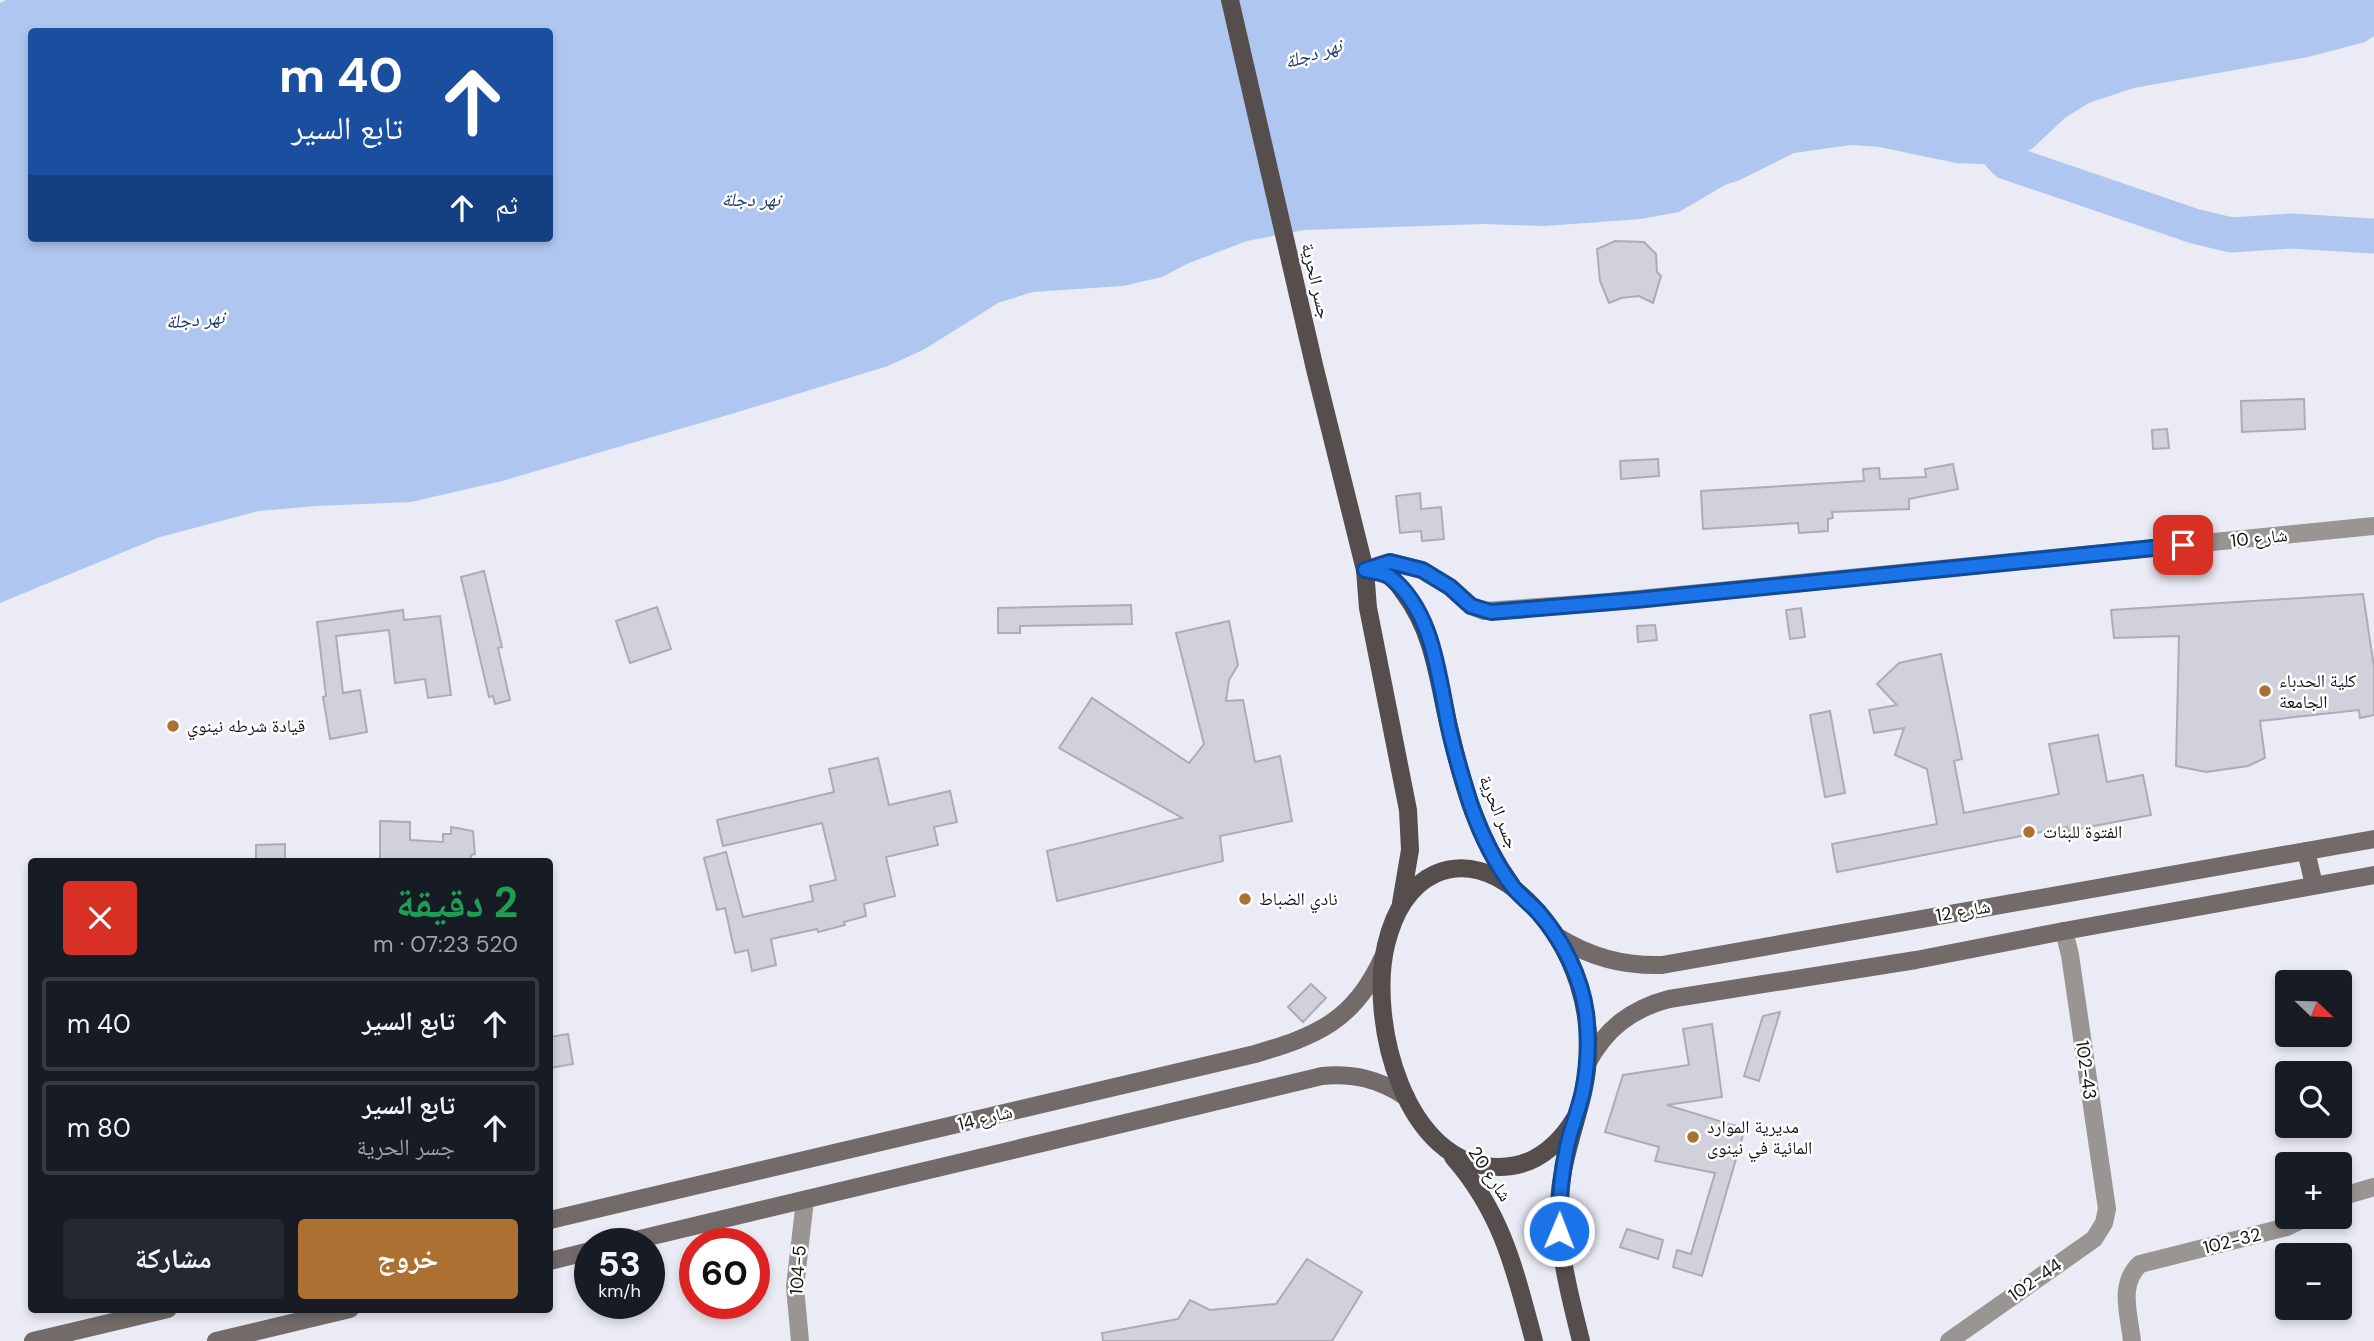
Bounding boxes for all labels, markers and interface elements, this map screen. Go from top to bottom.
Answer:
water label: نهر دجلة [1281,32,1348,74]
text: 40 m [279,43,403,107]
icon: ahead [427,56,518,147]
text: تابع السير [291,107,403,149]
water label: نهر دجلة [722,187,783,212]
text: ثم [495,188,518,222]
icon: ahead [443,189,481,227]
street label: جسر الحرية [1296,241,1336,321]
water label: نهر دجلة [165,304,228,335]
pin [2153,515,2213,575]
street label: شارع 10 [2229,523,2289,553]
icon: arrive [2164,526,2202,564]
place label: كلية الحدباء الجامعة [2279,669,2357,714]
marker: كلية الحدباء الجامعة [2257,683,2273,699]
place label: قيادة شرطه نينوي [187,714,305,741]
marker: قيادة شرطه نينوي [165,718,181,734]
street label: جسر الحرية [1473,772,1525,852]
place label: الفتوة للبنات [2043,820,2122,844]
marker: الفتوة للبنات [2021,824,2037,840]
text: 2 دقيقة [396,875,518,930]
button: close [63,881,137,955]
place label: نادي الضباط [1259,887,1338,914]
marker: نادي الضباط [1237,891,1253,907]
street label: شارع 12 [1934,894,1992,928]
text: 520 m · 07:23 [373,929,518,959]
north arrow [2275,970,2352,1046]
map controls [2275,970,2352,1320]
text: تابع السير [362,1004,455,1038]
icon: ahead [476,1005,514,1043]
text: 40 m [67,1007,131,1041]
street label: 102-43 [2070,1039,2102,1101]
button: search [2275,1061,2352,1138]
text: تابع السير [362,1088,455,1122]
street label: شارع 14 [955,1100,1015,1136]
icon: ahead [476,1109,514,1147]
text: 80 m [67,1111,131,1145]
place label: مديرية الموارد المائية في نينوى [1707,1115,1812,1163]
marker: مديرية الموارد المائية في نينوى [1685,1129,1701,1145]
text: جسر الحرية [356,1132,455,1162]
street label: شارع 20 [1463,1142,1517,1206]
button: + [2275,1152,2352,1229]
position arrow [1522,1194,1596,1268]
button: مشاركة [63,1219,284,1299]
button: خروج [298,1219,518,1299]
street label: 102-32 [2201,1222,2263,1260]
speed limit sign: 60 [679,1228,770,1319]
text: 53 [598,1241,641,1287]
button: − [2275,1243,2352,1320]
street label: 104-5 [784,1244,812,1296]
street label: 102-44 [2004,1253,2066,1307]
text: km/h [598,1279,641,1303]

